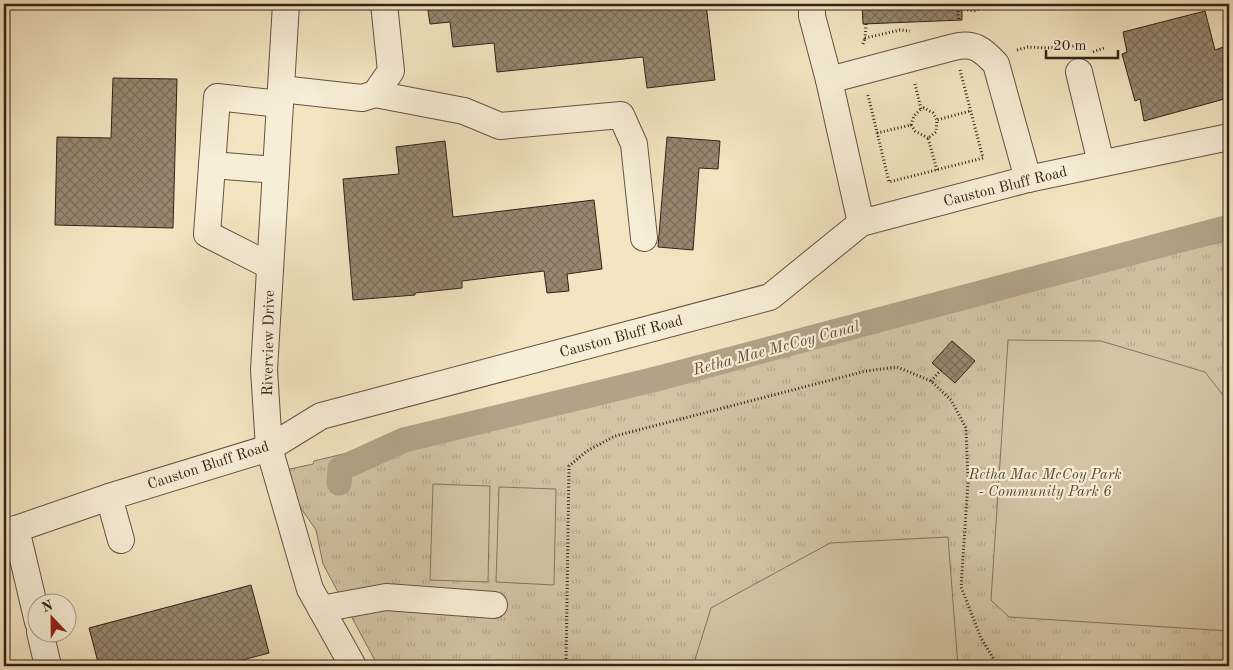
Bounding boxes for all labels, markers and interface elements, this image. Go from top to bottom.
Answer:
scale bar [1046,28,1118,60]
text: 20 m [1053,39,1087,54]
street label: Causton Bluff Road [942,165,1069,210]
street label: Riverview Drive [261,290,278,396]
street label: Causton Bluff Road [558,314,685,361]
water label: Retha Mae McCoy Canal [690,319,862,379]
street label: Causton Bluff Road [146,440,271,493]
park label: Retha Mae McCoy Park - Community Park 6 [967,468,1122,500]
north arrow [28,592,78,642]
text: N [40,598,55,615]

